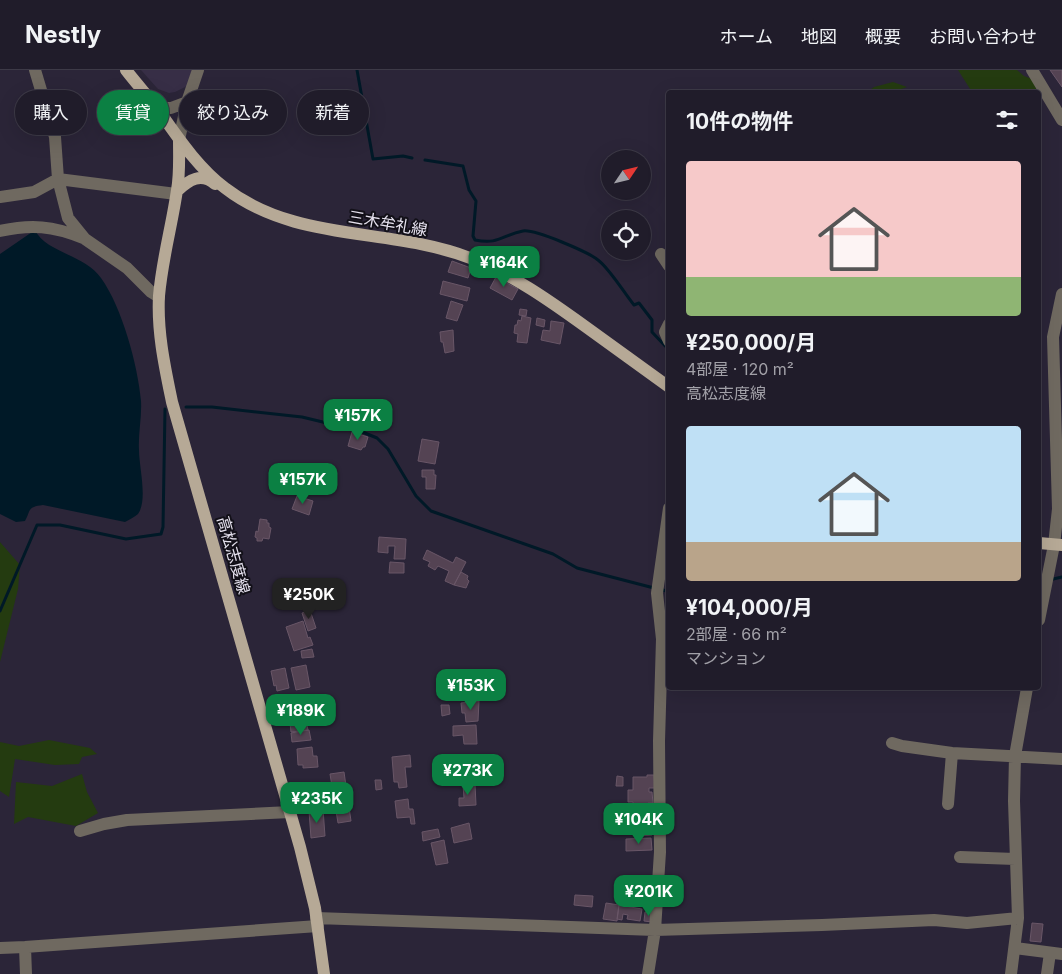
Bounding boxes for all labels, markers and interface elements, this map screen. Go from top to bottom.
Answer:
text: Nestly [25,20,101,49]
text: ホーム [720,26,773,47]
text: 地図 [801,26,837,47]
text: 概要 [865,26,901,47]
text: お問い合わせ [929,26,1037,47]
chip: 購入 [15,90,87,135]
chip: 賃貸 [97,90,169,135]
chip: 絞り込み [179,90,287,135]
chip: 新着 [297,90,369,135]
icon: filters [993,106,1021,134]
text: 10件の物件 [686,109,793,134]
north arrow [601,150,651,200]
map controls [601,150,651,260]
icon: home [809,194,899,284]
street label: 三木牟礼線 [347,206,429,240]
button: locate [601,210,651,260]
pin: ¥164K [469,246,539,288]
text: ¥164K [480,252,528,272]
text: ¥250,000/月 [686,330,816,355]
text: 4部屋 · 120 m² [686,359,794,379]
text: 高松志度線 [686,383,766,403]
pin: ¥157K [323,398,393,441]
text: ¥157K [334,405,382,425]
icon: home [809,459,899,549]
pin: ¥157K [268,462,338,505]
text: ¥157K [279,469,327,489]
street label: 高松志度線 [213,514,255,596]
pin: ¥250K [274,578,344,620]
text: ¥250K [283,584,335,604]
text: ¥104,000/月 [686,595,813,620]
text: 2部屋 · 66 m² [686,624,787,644]
text: マンション [686,648,766,668]
pin: ¥153K [436,668,506,711]
text: ¥153K [447,675,495,695]
pin: ¥189K [266,694,336,736]
text: ¥189K [277,700,325,720]
pin: ¥273K [433,754,503,796]
text: ¥273K [443,760,493,780]
pin: ¥235K [282,782,352,824]
text: ¥235K [291,788,343,808]
pin: ¥104K [604,802,674,845]
text: ¥104K [614,809,664,829]
pin: ¥201K [614,874,684,917]
text: ¥201K [625,881,673,901]

